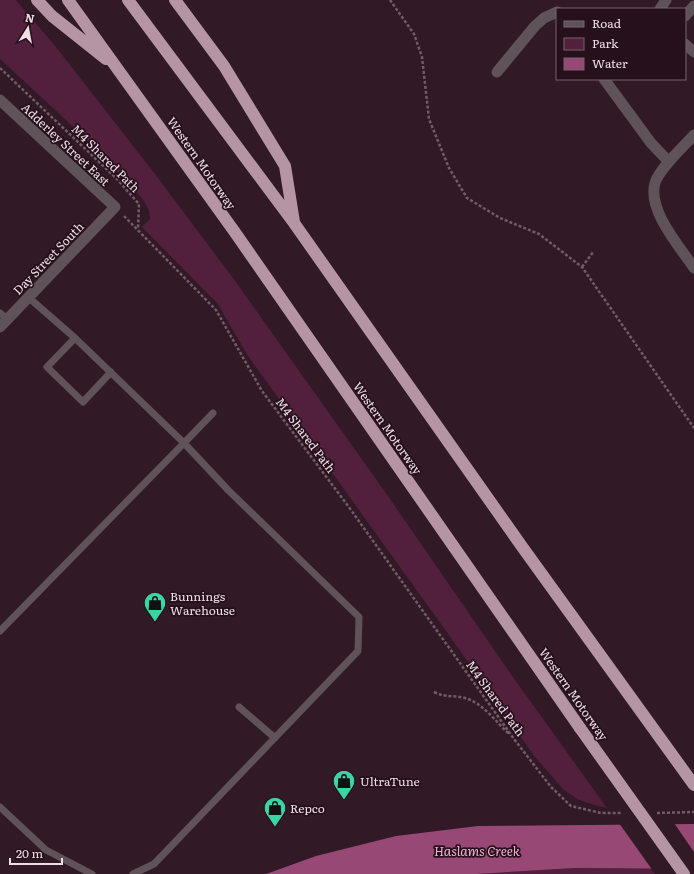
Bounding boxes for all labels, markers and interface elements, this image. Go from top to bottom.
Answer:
north arrow [8,8,48,48]
text: N [24,8,36,26]
legend [556,8,686,80]
text: Road [592,14,622,32]
text: Park [592,34,619,52]
text: Water [592,54,628,72]
street label: Adderley Street East [18,98,114,190]
street label: Western Motorway [163,113,241,213]
street label: M4 Shared Path [68,120,144,196]
street label: Day Street South [8,217,88,299]
street label: Western Motorway [349,378,427,478]
street label: M4 Shared Path [272,394,340,476]
place label: Bunnings Warehouse [170,587,235,619]
shop icon: Bunnings Warehouse [142,590,168,623]
street label: Western Motorway [535,644,613,744]
street label: M4 Shared Path [462,656,530,740]
shop icon: UltraTune [331,768,357,801]
place label: UltraTune [360,772,420,790]
shop icon: Repco [262,795,288,828]
place label: Repco [290,799,325,817]
scale bar [10,840,62,866]
water label: Haslams Creek [434,841,521,860]
text: 20 m [16,844,43,862]

